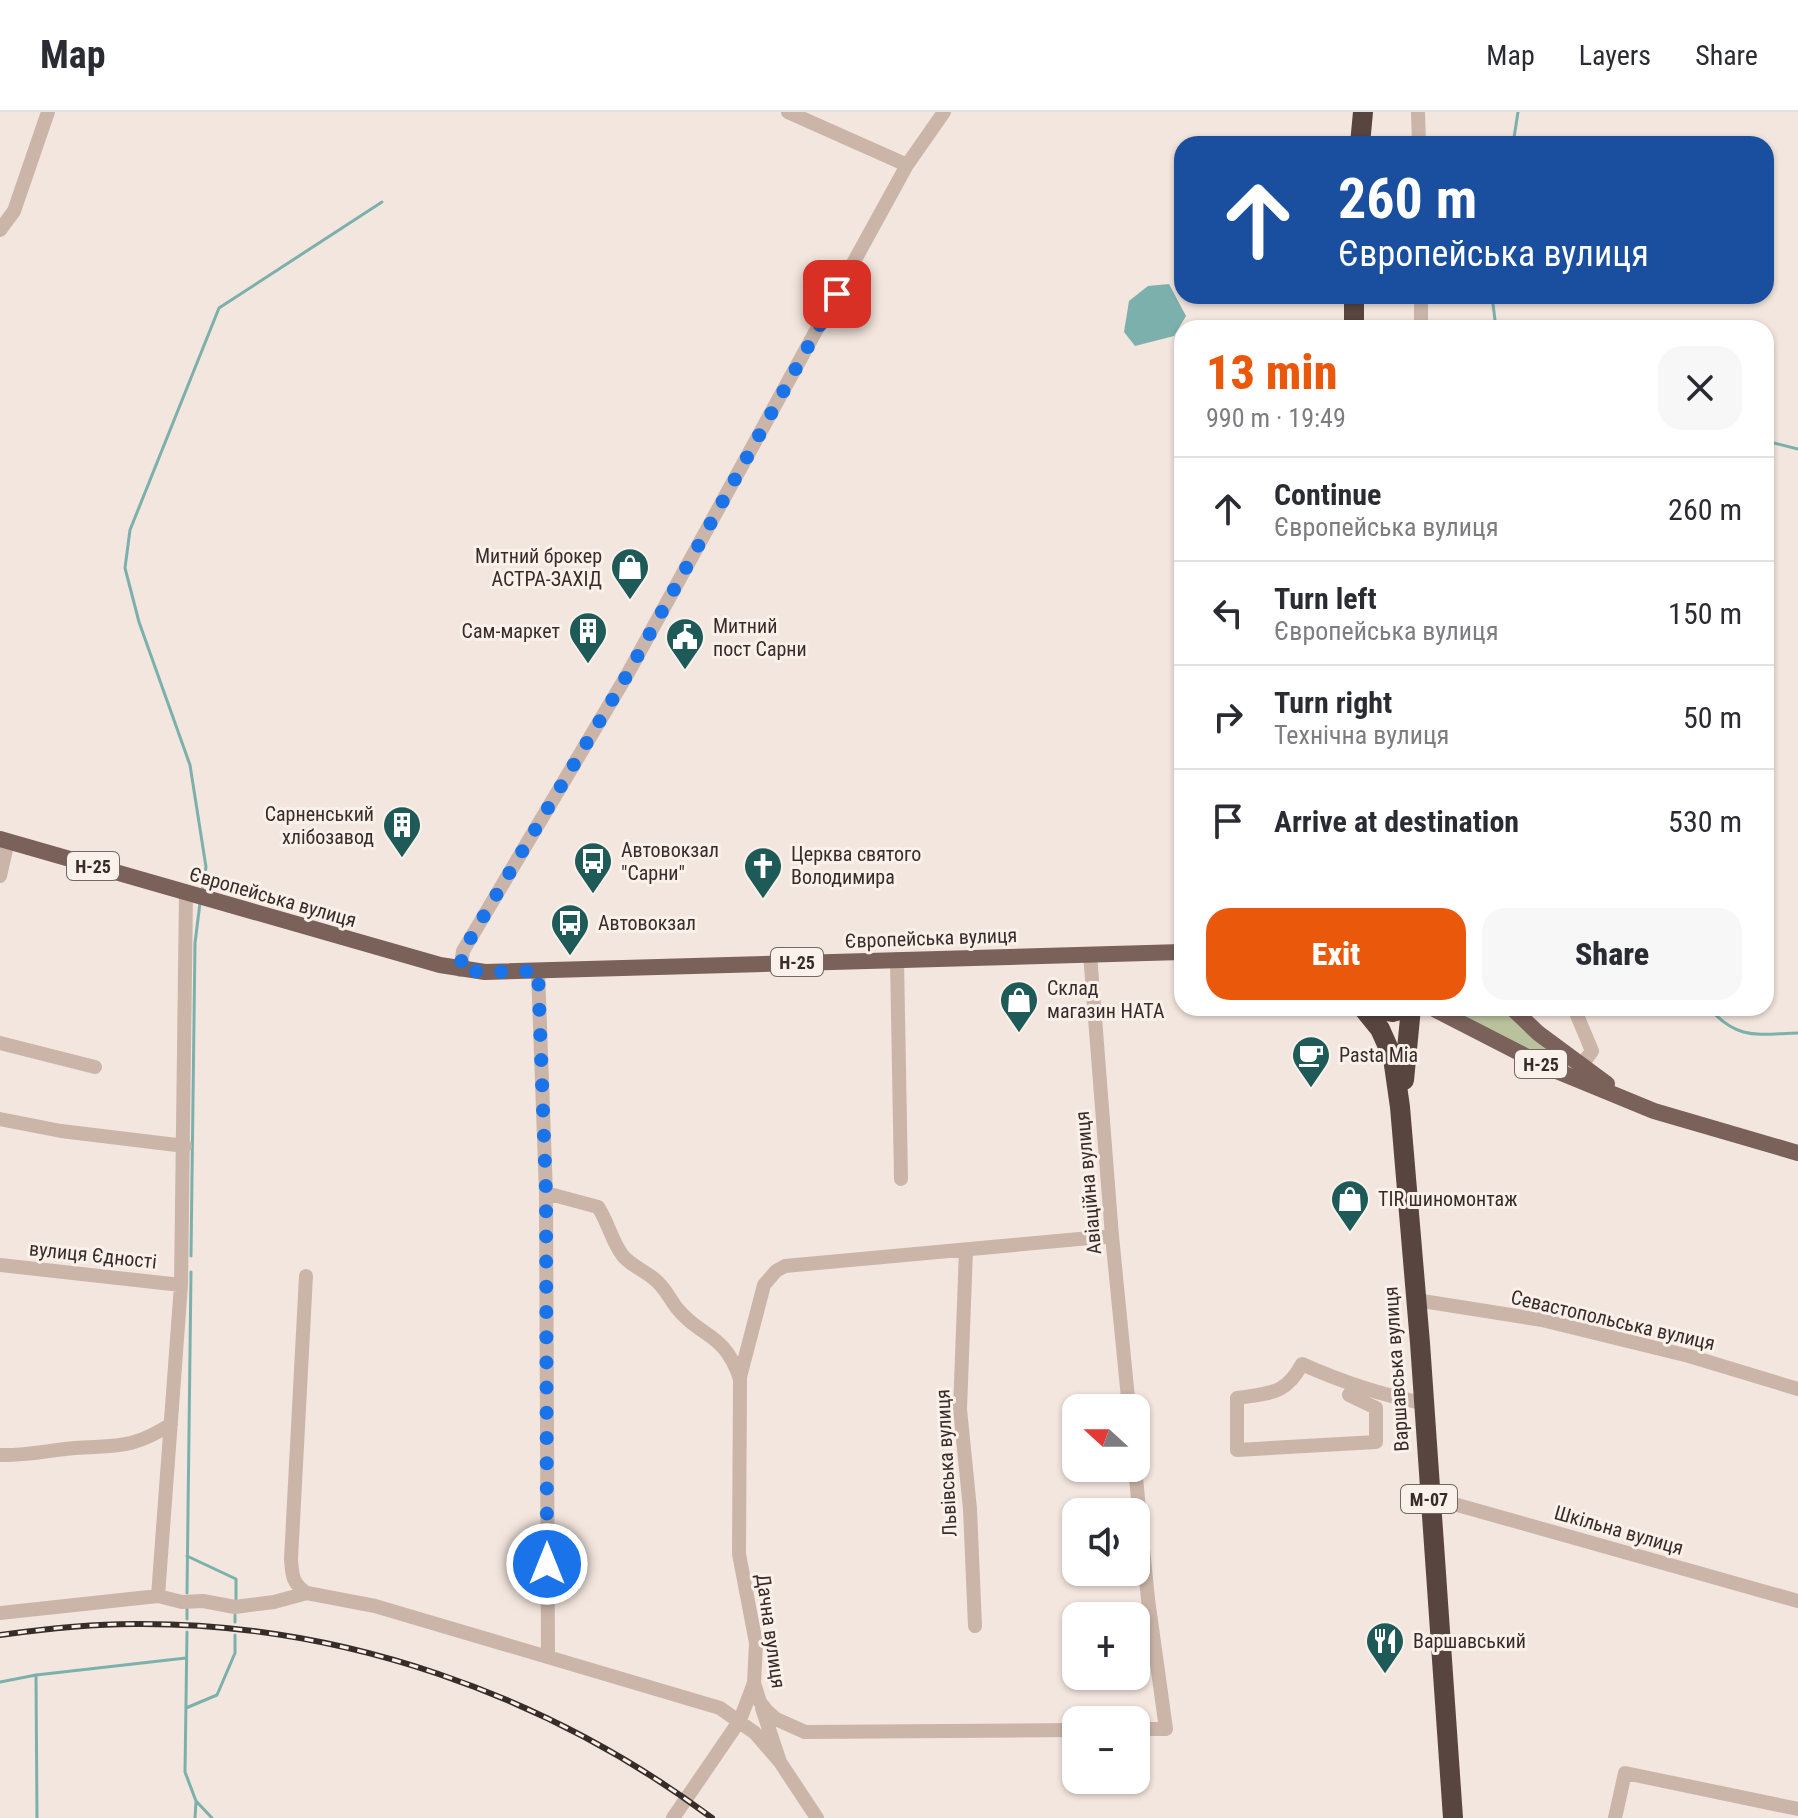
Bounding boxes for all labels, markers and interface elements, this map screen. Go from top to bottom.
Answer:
text: Map [40,33,106,77]
text: Map [1486,39,1535,72]
text: Layers [1579,39,1651,72]
text: Share [1695,39,1758,72]
text: 260 m [1338,166,1477,232]
icon: ahead [1206,168,1310,272]
text: Європейська вулиця [1338,233,1649,275]
pin [803,260,871,328]
icon: arrive [815,272,859,316]
text: 13 min [1206,344,1337,401]
button: close [1658,346,1742,430]
text: 990 m · 19:49 [1206,403,1346,433]
text: Continue [1274,477,1381,512]
icon: ahead [1206,487,1250,531]
text: 260 m [1668,492,1742,527]
text: Європейська вулиця [1274,512,1498,542]
place label: Митний брокер АСТРА-ЗАХІД [475,544,602,591]
shop icon: Митний брокер АСТРА-ЗАХІД [609,546,651,601]
text: Turn left [1274,581,1377,616]
icon: left [1206,591,1250,635]
text: 150 m [1668,596,1742,631]
building icon: Сам-маркет [567,610,609,665]
place label: Митний пост Сарни [713,614,807,661]
public building icon: Митний пост Сарни [664,616,706,671]
text: Європейська вулиця [1274,616,1498,646]
place label: Сам-маркет [462,619,560,643]
text: Turn right [1274,685,1392,720]
icon: right [1206,695,1250,739]
text: 50 m [1683,700,1742,735]
text: Технічна вулиця [1274,720,1449,750]
icon: arrive [1206,799,1250,843]
place label: Сарненський хлібозавод [265,802,374,849]
building icon: Сарненський хлібозавод [381,804,423,859]
text: Arrive at destination [1274,804,1519,839]
text: 530 m [1668,804,1742,839]
place label: Автовокзал "Сарни" [621,838,719,885]
bus stop icon: Автовокзал "Сарни" [572,840,614,895]
place label: Церква святого Володимира [791,842,921,889]
church icon: Церква святого Володимира [742,845,784,900]
road number: Н-25 [67,852,119,880]
street label: Європейська вулиця [187,862,359,932]
bus stop icon: Автовокзал [549,902,591,957]
button: Exit [1206,908,1466,1000]
button: Share [1482,908,1742,1000]
place label: Автовокзал [598,911,696,935]
street label: Європейська вулиця [844,923,1018,953]
road number: Н-25 [771,948,823,976]
place label: Склад магазин НАТА [1047,976,1165,1023]
shop icon: Склад магазин НАТА [998,979,1040,1034]
cafe icon: Pasta Mia [1290,1034,1332,1089]
place label: Pasta Mia [1339,1043,1418,1067]
road number: Н-25 [1515,1050,1567,1078]
street label: Авіаційна вулиця [1070,1110,1106,1256]
shop icon: TIR шиномонтаж [1329,1178,1371,1233]
place label: TIR шиномонтаж [1378,1187,1517,1211]
street label: вулиця Єдності [28,1236,158,1274]
street label: Севастопольська вулиця [1509,1285,1717,1355]
street label: Варшавська вулиця [1378,1286,1414,1452]
street label: Львівська вулиця [930,1389,962,1537]
north arrow [1062,1394,1150,1482]
map controls [1062,1394,1150,1794]
road number: М-07 [1401,1485,1457,1513]
button: sound [1062,1498,1150,1586]
street label: Шкільна вулиця [1552,1500,1686,1560]
position arrow [505,1522,589,1606]
street label: Дачна вулиця [751,1572,791,1690]
button: + [1062,1602,1150,1690]
restaurant icon: Варшавський [1364,1620,1406,1675]
place label: Варшавський [1413,1629,1526,1653]
button: − [1062,1706,1150,1794]

